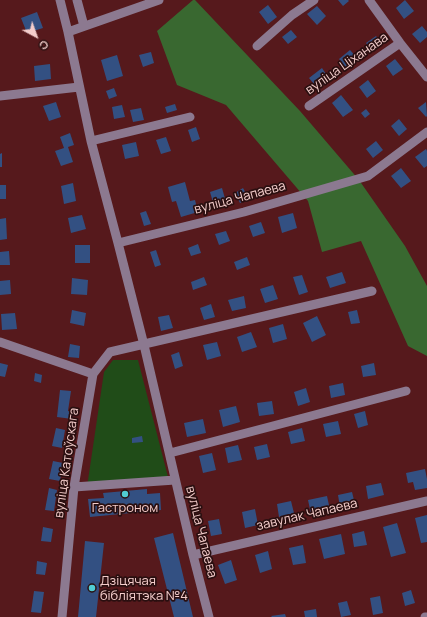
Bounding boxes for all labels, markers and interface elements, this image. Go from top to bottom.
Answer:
north arrow [16,16,56,56]
street label: вуліца Ціханава [303,30,391,98]
text: С [36,37,52,54]
street label: вуліца Чапаева [193,178,287,218]
street label: вуліца Катоўскага [52,407,82,519]
street label: вуліца Чапаева [182,485,220,579]
marker: Гастроном [120,489,130,499]
street label: завулак Чапаева [255,496,359,534]
place label: Гастроном [92,500,158,516]
place label: Дзіцячая бібліятэка №4 [100,573,188,604]
marker: Дзіцячая бібліятэка №4 [87,583,97,593]

